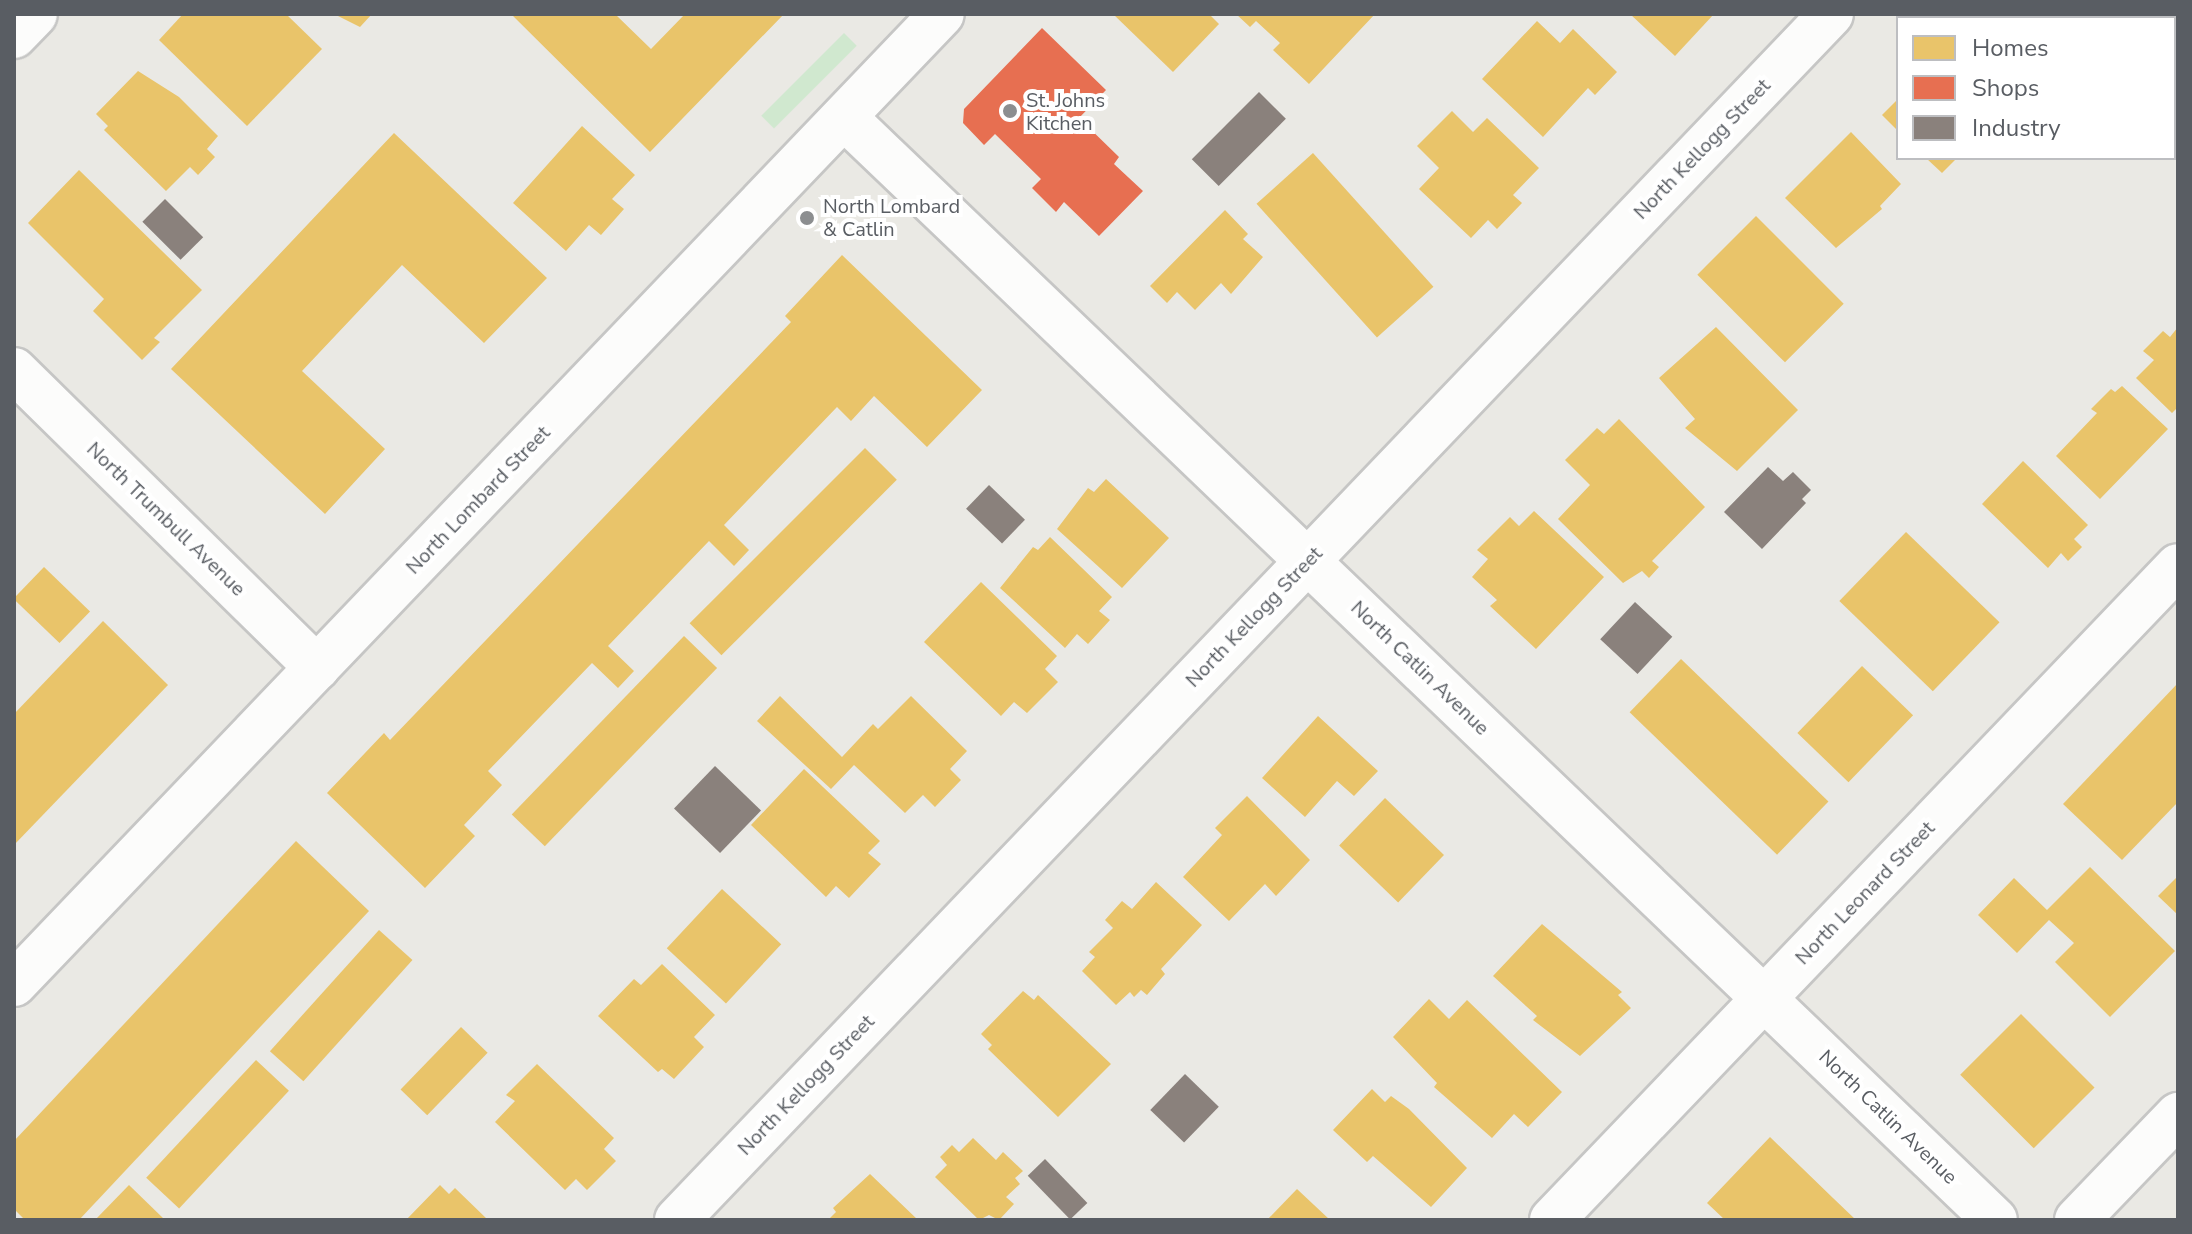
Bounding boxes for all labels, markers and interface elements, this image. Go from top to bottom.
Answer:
legend [1896,16,2176,160]
text: Homes [1972,32,2048,64]
text: Shops [1972,72,2039,104]
street label: North Kellogg Street [1629,74,1775,224]
place label: St. Johns Kitchen [1026,88,1105,135]
marker: St. Johns Kitchen [1001,102,1019,120]
text: Industry [1972,112,2061,144]
place label: North Lombard & Catlin [823,194,960,241]
marker: North Lombard & Catlin [798,209,816,227]
street label: North Lombard Street [401,421,555,579]
street label: North Trumbull Avenue [82,437,250,601]
street label: North Kellogg Street [1181,542,1327,692]
street label: North Catlin Avenue [1346,596,1494,740]
street label: North Leonard Street [1790,816,1940,970]
street label: North Kellogg Street [733,1010,879,1160]
street label: North Catlin Avenue [1814,1045,1962,1189]

